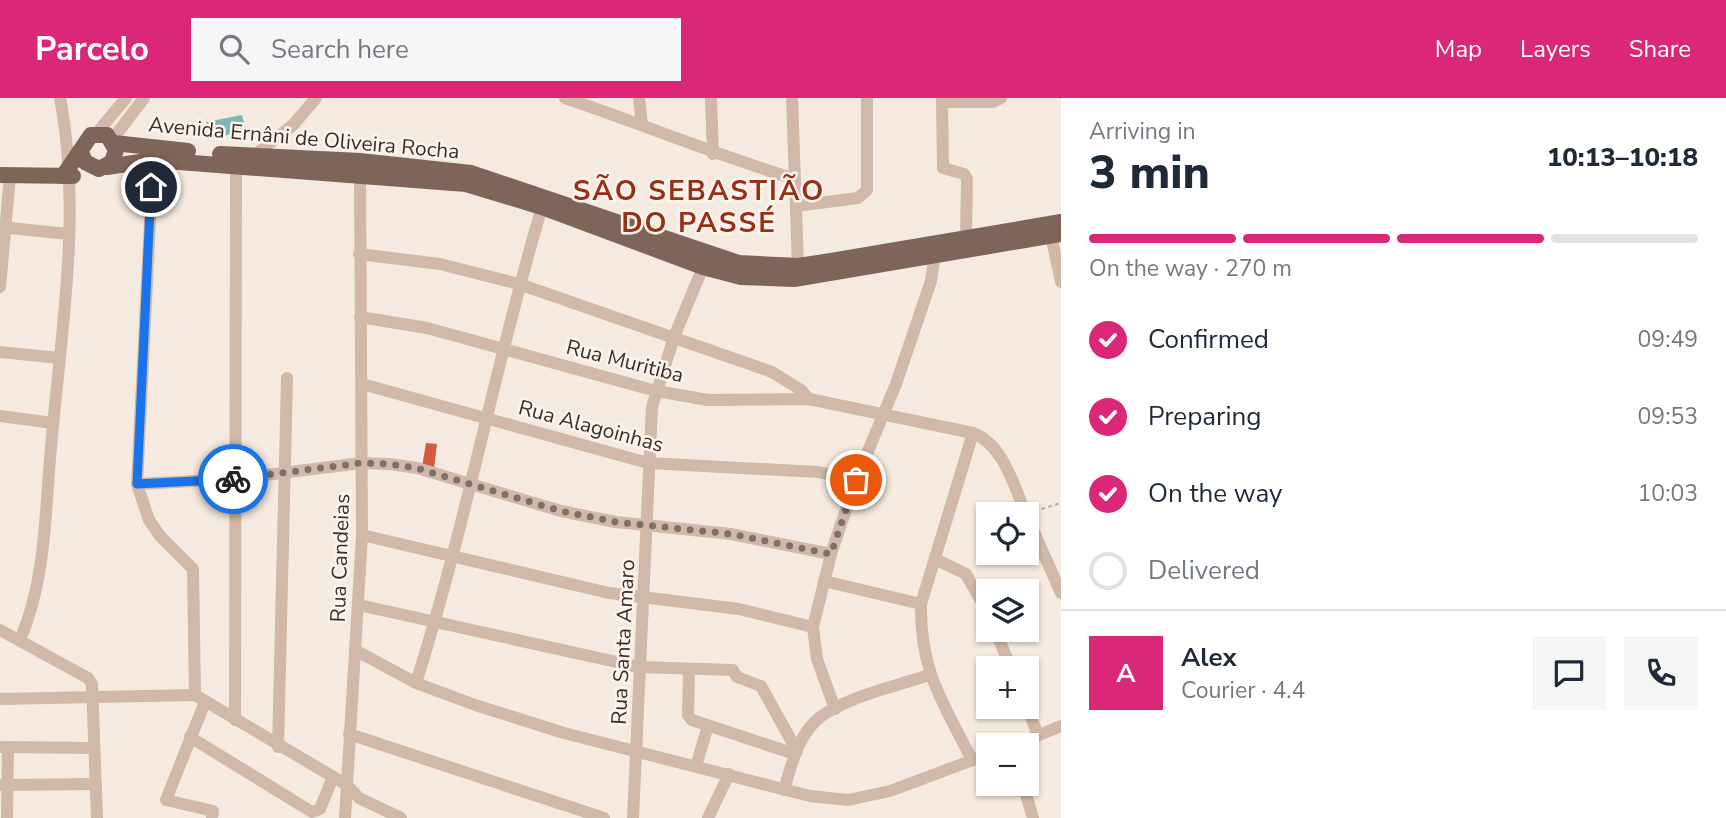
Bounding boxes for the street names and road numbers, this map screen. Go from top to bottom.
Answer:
street label: Avenida Ernâni de Oliveira Rocha [147,110,461,166]
street label: Rua Muritiba [563,333,687,389]
street label: Rua Alagoinhas [515,393,667,459]
street label: Rua Candeias [324,493,356,623]
street label: Rua Santa Amaro [605,559,641,725]

